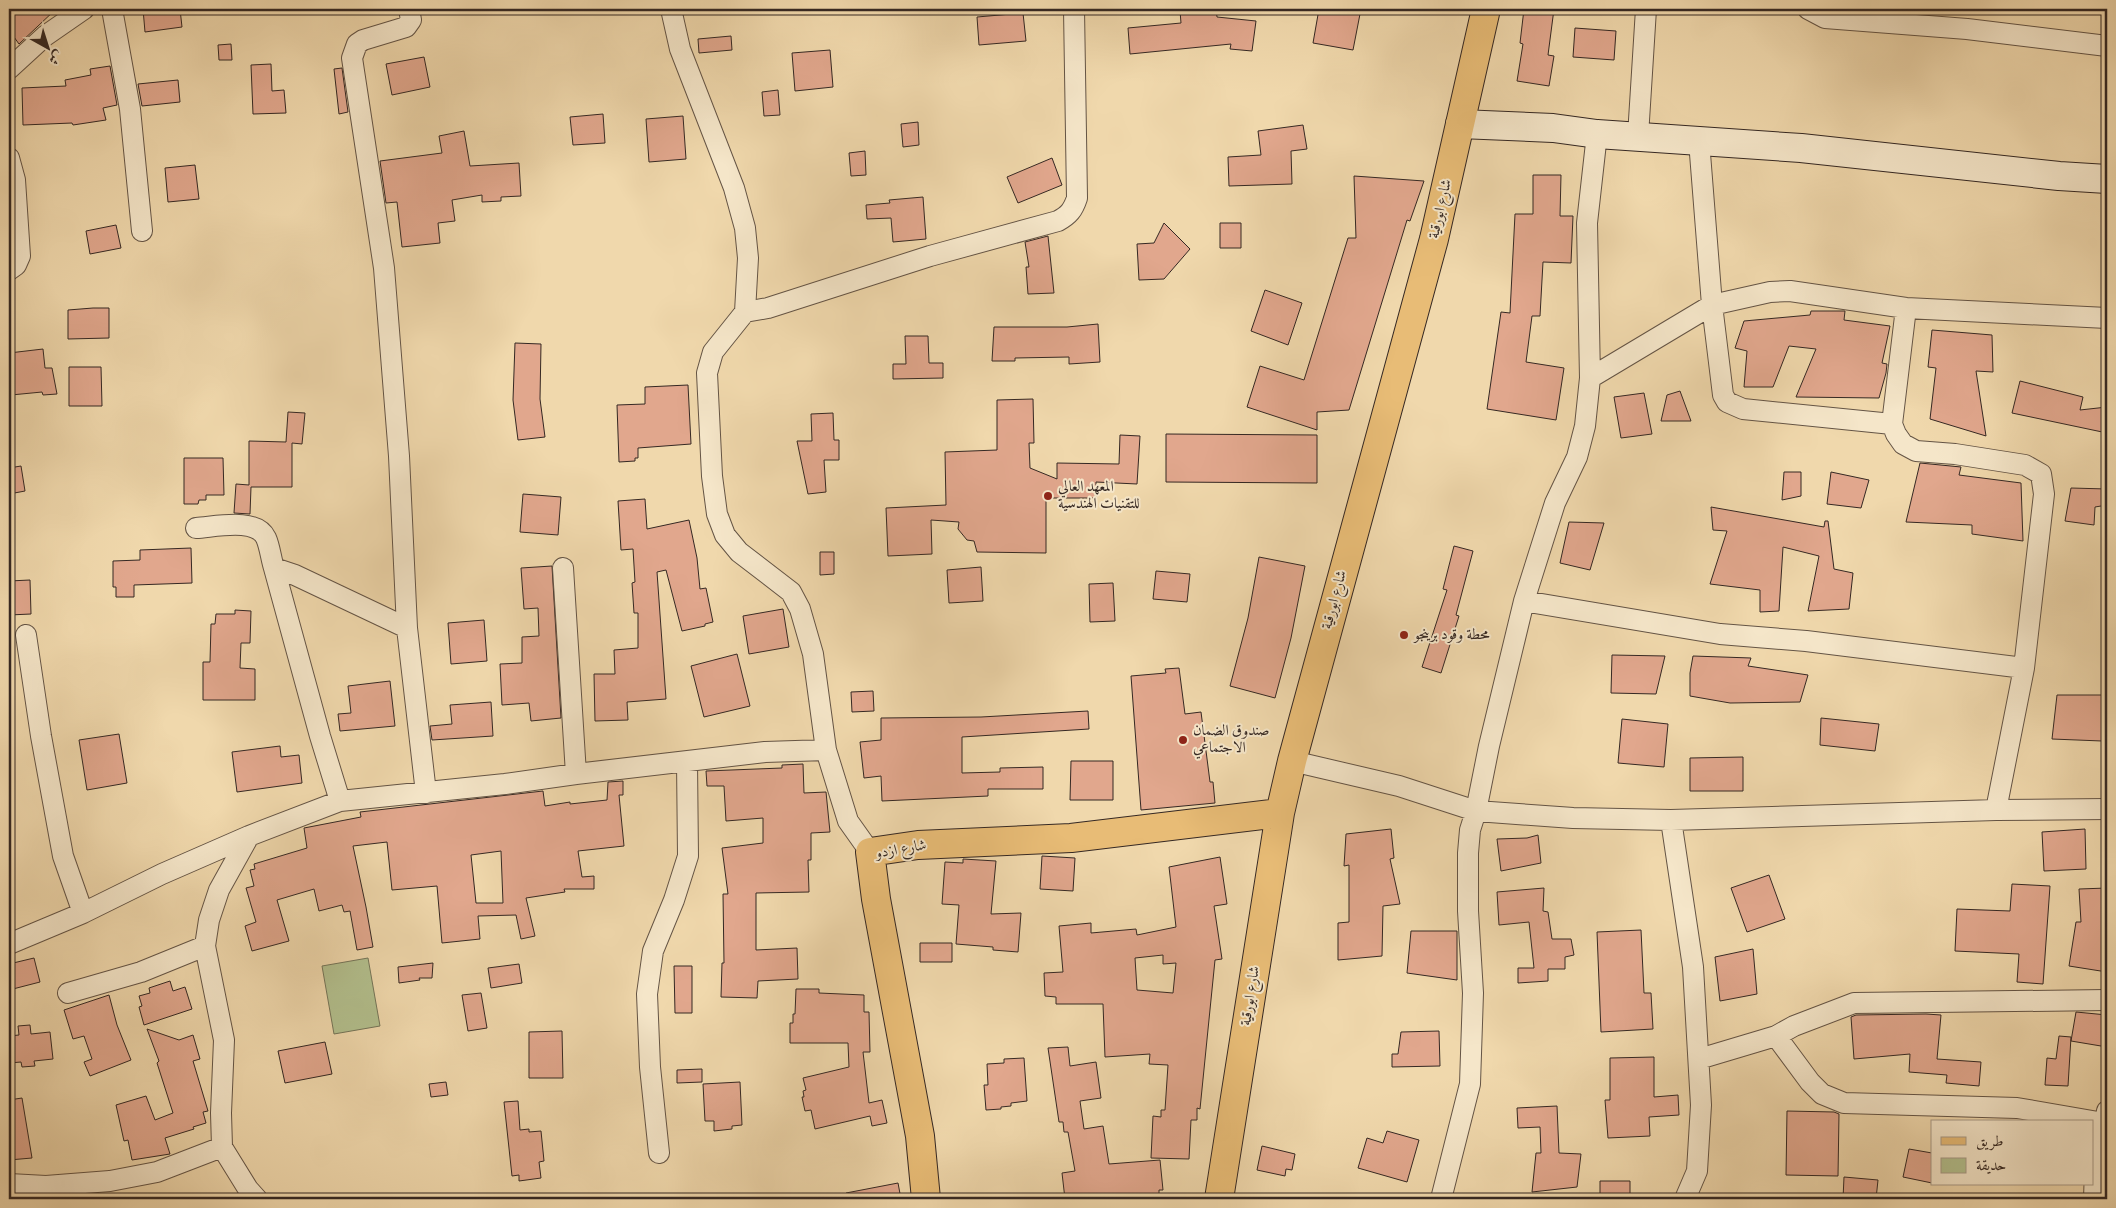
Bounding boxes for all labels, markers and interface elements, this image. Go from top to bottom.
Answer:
north arrow [22,22,72,72]
text: ش [43,44,67,69]
street label: شارع ابورقية [1424,177,1459,241]
place label: المعهد العالي للتقنيات الهندسية [1058,477,1140,515]
marker: المعهد العالي للتقنيات الهندسية [1042,490,1054,502]
street label: شارع ابورقية [1317,568,1354,632]
place label: محطة وقود برينجو [1412,625,1489,646]
marker: محطة وقود برينجو [1398,629,1410,641]
place label: صندوق الضمان الاجتماعي [1193,721,1269,759]
marker: صندوق الضمان الاجتماعي [1177,734,1189,746]
street label: شارع ازدو [872,835,928,866]
street label: شارع ابورقية [1236,965,1267,1028]
legend [1931,1120,2094,1186]
text: طريق [1976,1132,2003,1153]
text: حديقة [1976,1156,2006,1177]

